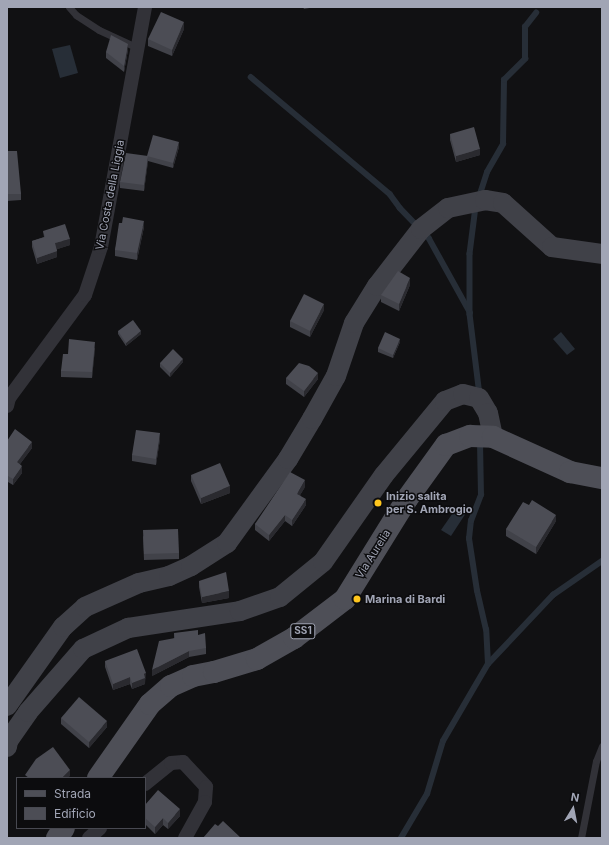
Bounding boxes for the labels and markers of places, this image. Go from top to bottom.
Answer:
place label: Inizio salita per S. Ambrogio [386,490,473,516]
marker: Inizio salita per S. Ambrogio [373,498,383,508]
place label: Marina di Bardi [365,592,445,606]
marker: Marina di Bardi [352,594,362,604]

